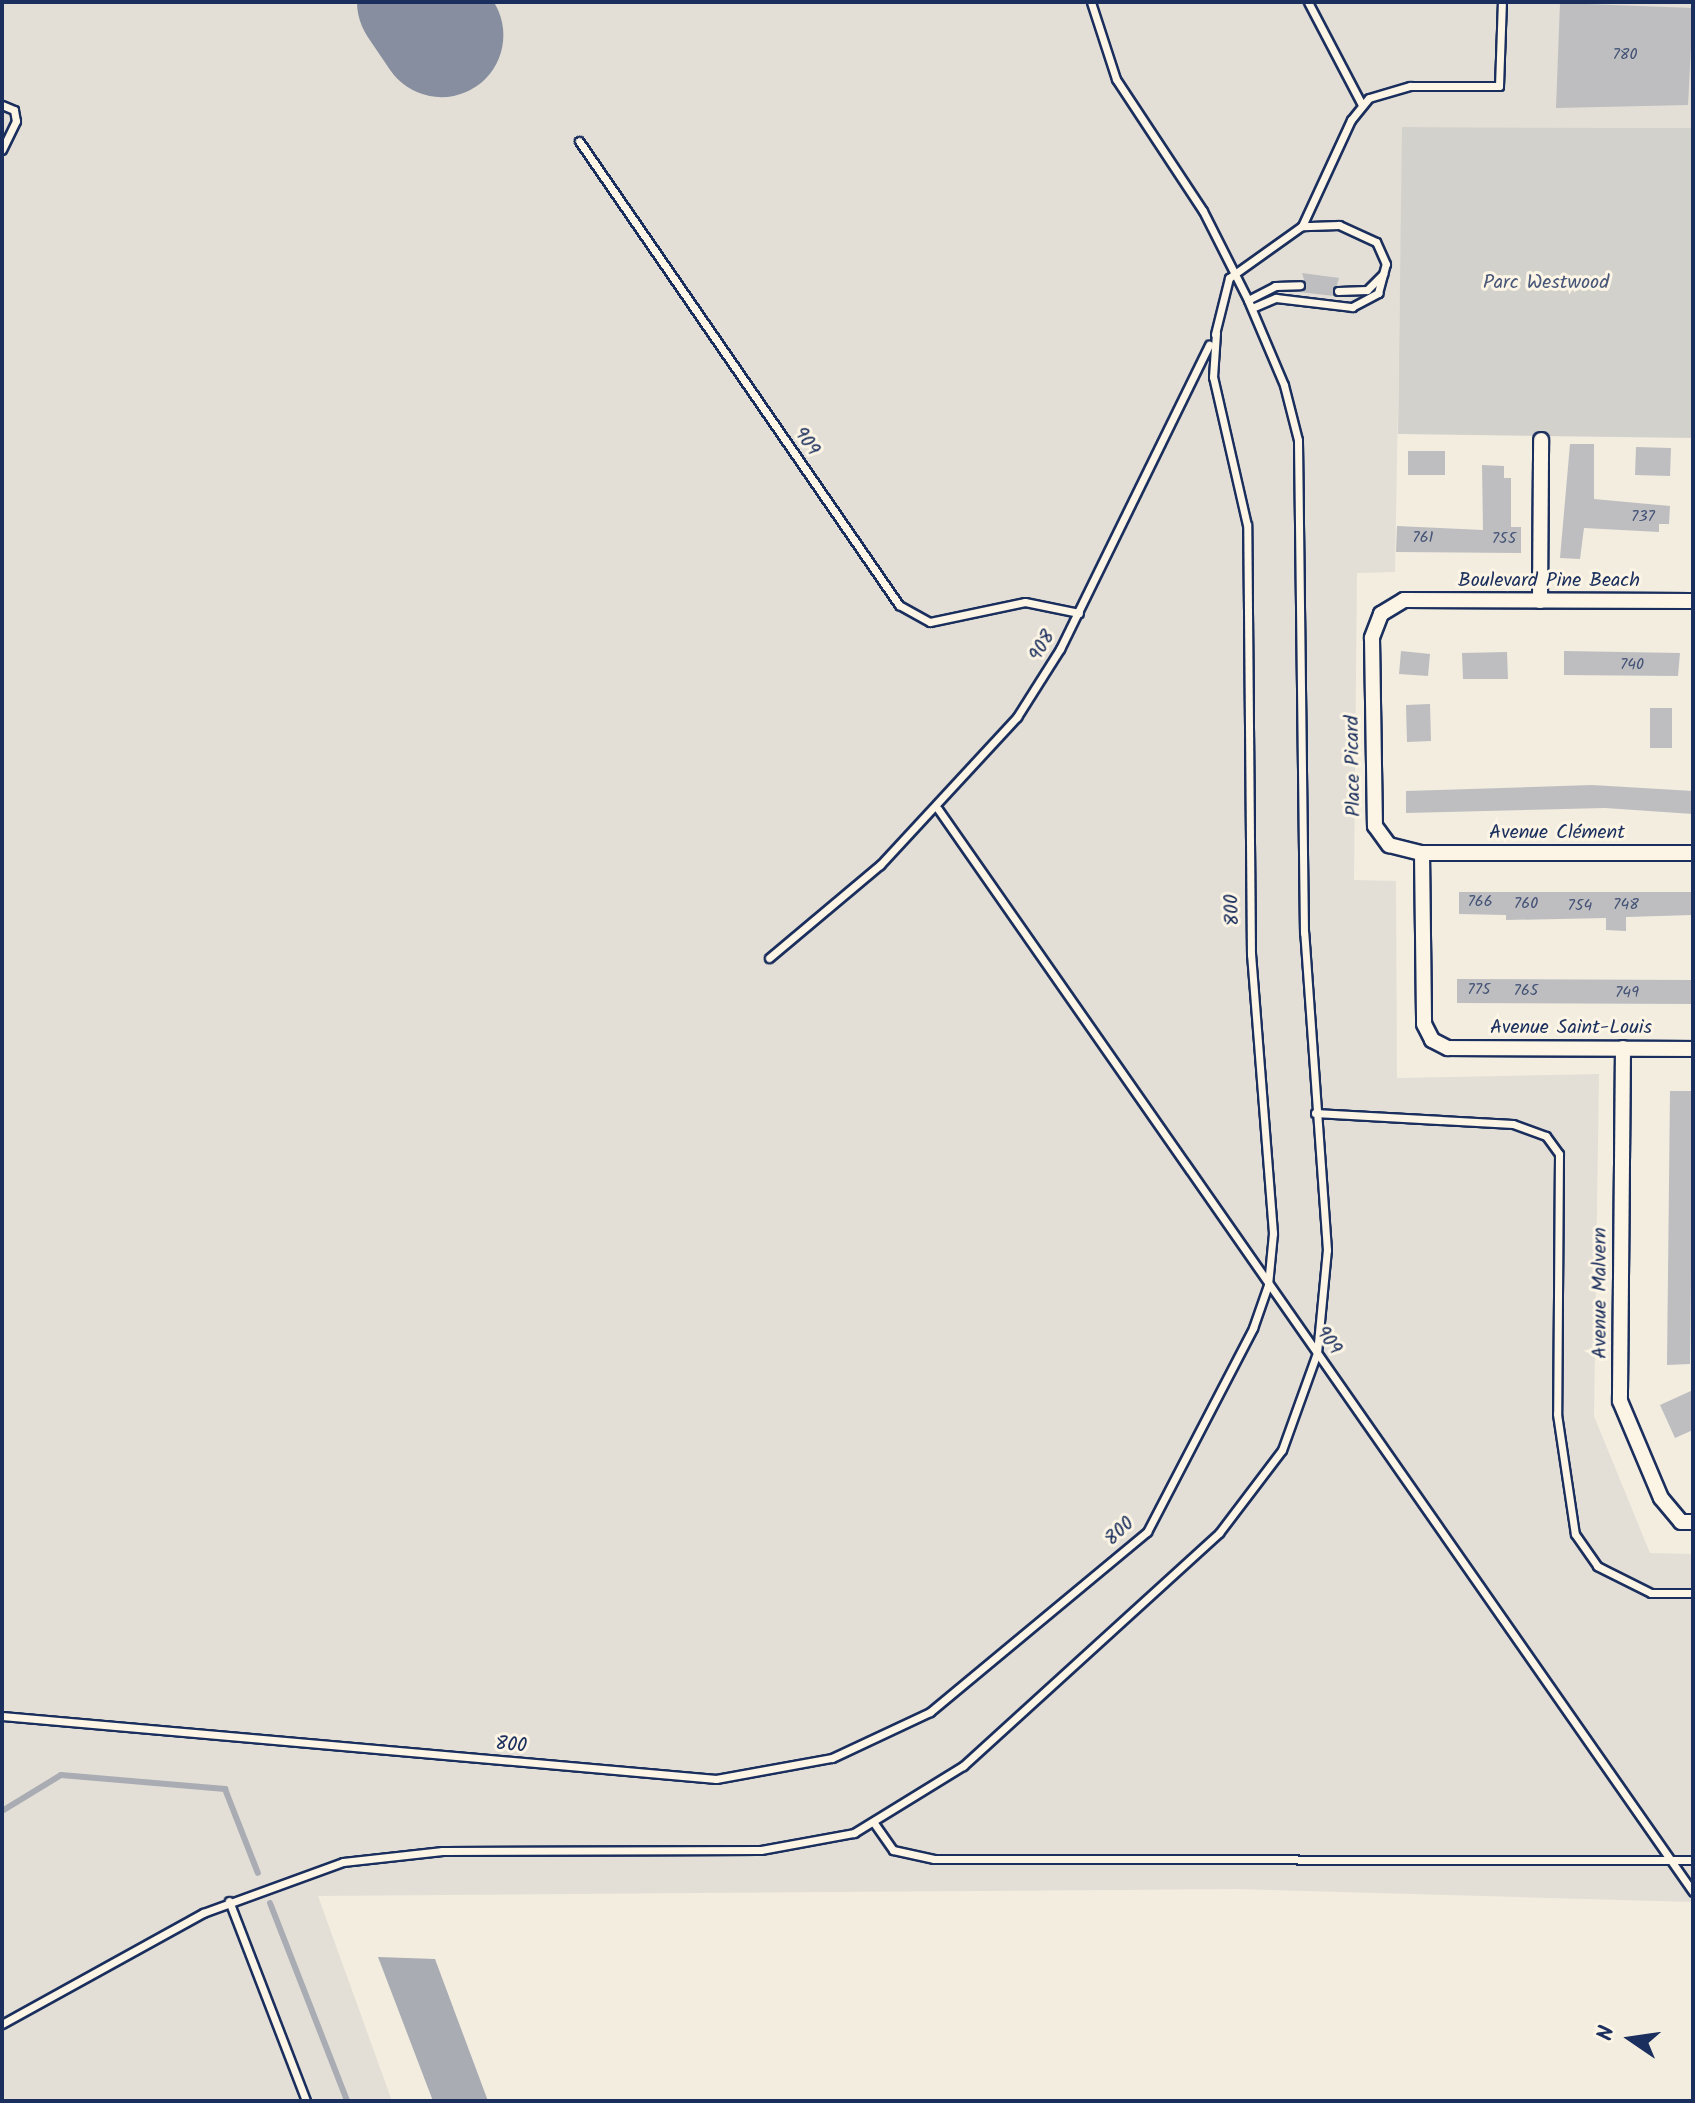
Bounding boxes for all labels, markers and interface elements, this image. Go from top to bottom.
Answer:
house number: 780 [1612,45,1638,65]
park label: Parc Westwood [1483,271,1609,295]
street label: 909 [788,423,824,461]
house number: 737 [1631,507,1655,527]
house number: 761 [1412,528,1434,548]
house number: 755 [1492,529,1516,549]
street label: Boulevard Pine Beach [1458,569,1640,593]
street label: 908 [1025,626,1061,666]
house number: 740 [1620,655,1644,675]
street label: Place Picard [1341,715,1367,817]
street label: Avenue Clément [1489,821,1625,845]
house number: 766 [1467,892,1493,912]
street label: 800 [1220,894,1246,926]
house number: 760 [1514,894,1538,914]
house number: 748 [1613,895,1639,915]
house number: 754 [1568,896,1592,916]
house number: 775 [1467,980,1491,1000]
house number: 765 [1514,981,1538,1001]
house number: 749 [1615,983,1639,1003]
street label: Avenue Saint-Louis [1490,1016,1652,1040]
street label: Avenue Malvern [1589,1227,1613,1359]
street label: 909 [1310,1322,1346,1360]
street label: 800 [1100,1512,1140,1552]
street label: 800 [494,1733,528,1759]
north arrow [1591,1999,1671,2079]
text: N [1589,2023,1626,2044]

